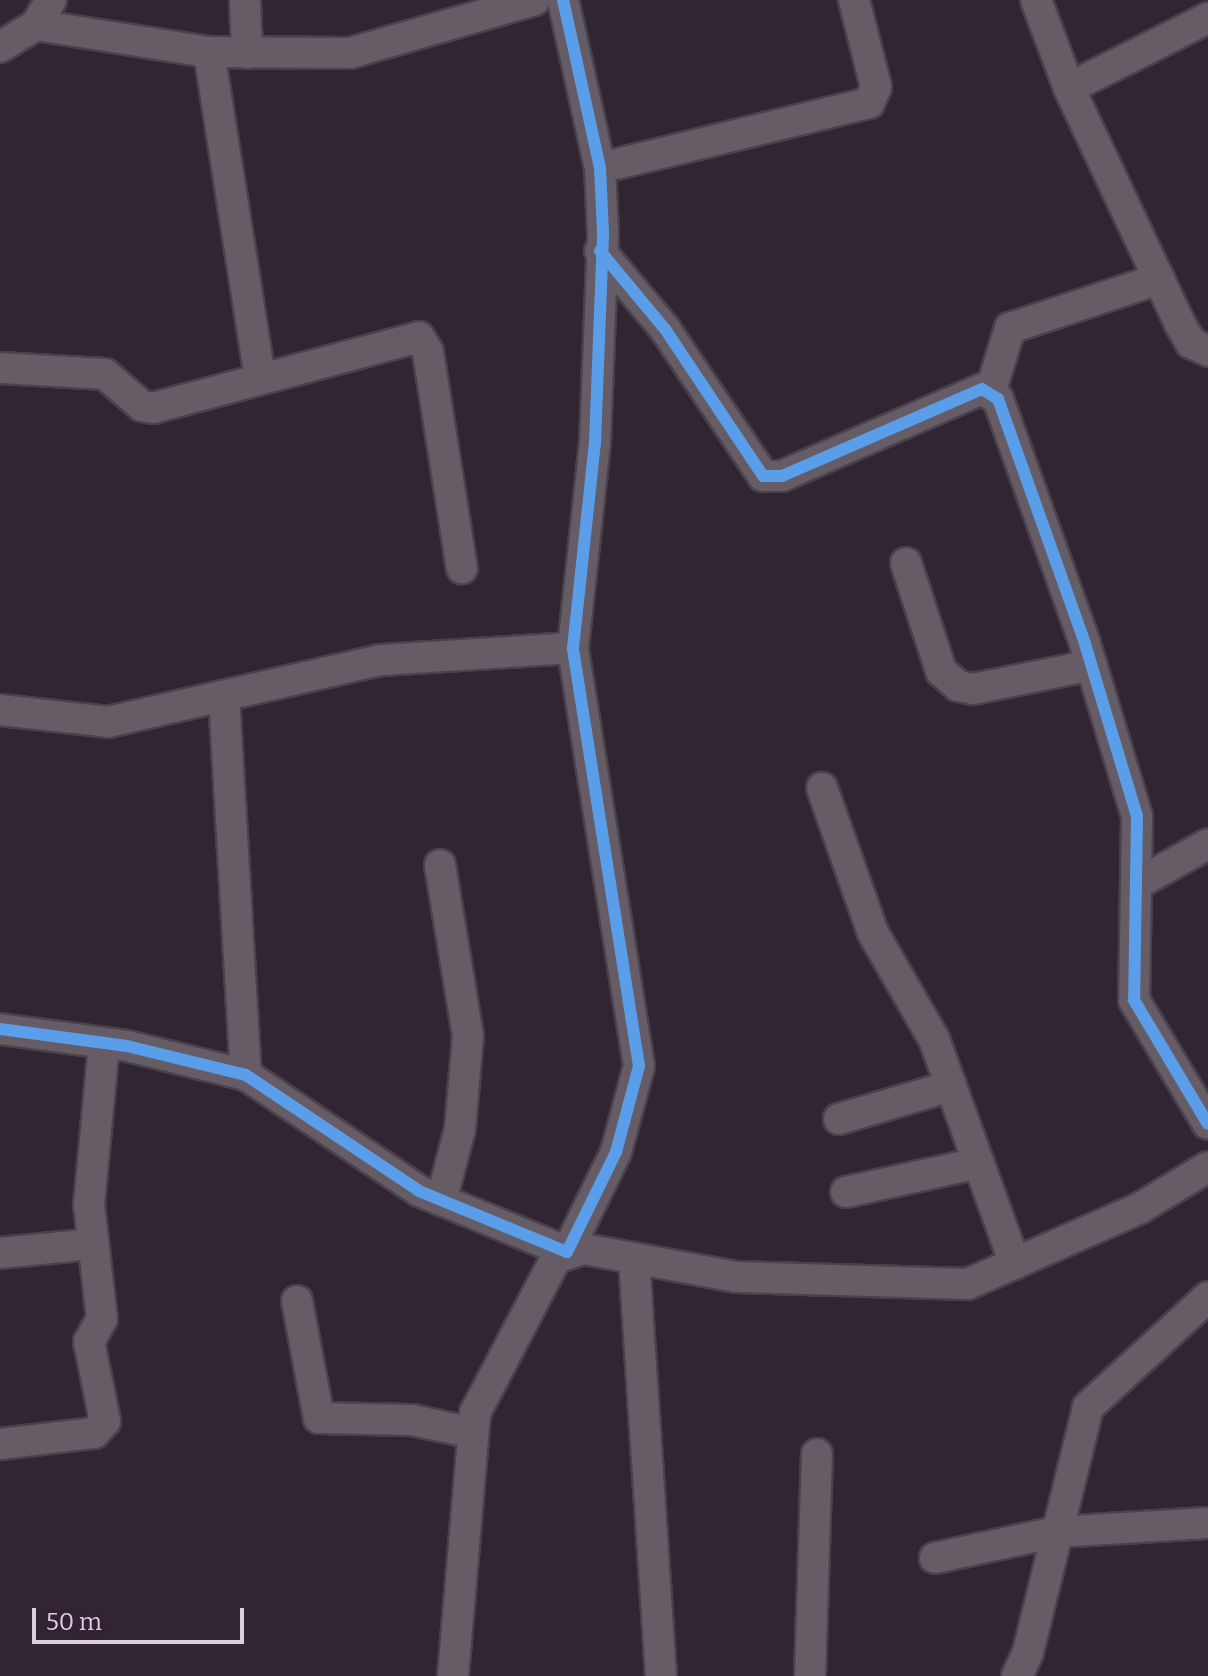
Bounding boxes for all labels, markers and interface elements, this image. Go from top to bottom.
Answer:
scale bar [36,1592,248,1642]
text: 50 m [46,1608,102,1636]

